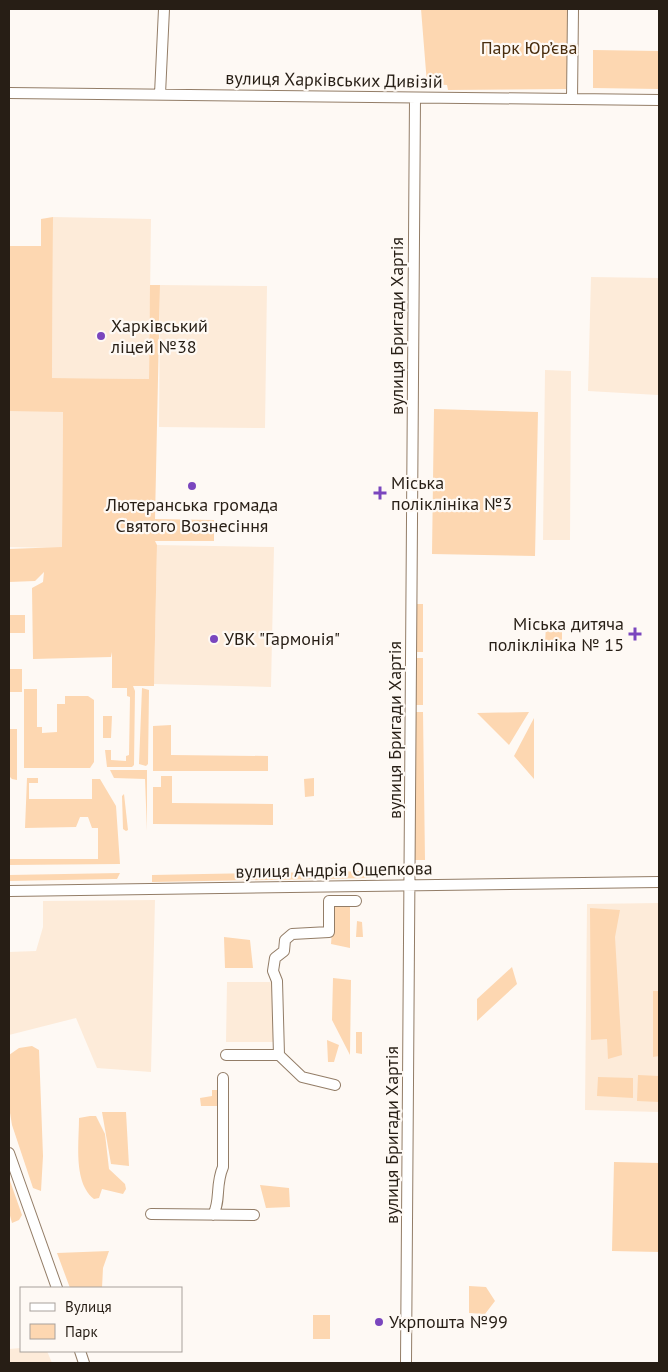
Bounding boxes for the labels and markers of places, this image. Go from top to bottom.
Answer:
place label: Харківський ліцей №38 [110,314,208,358]
marker: Харківський ліцей №38 [95,330,107,342]
place label: Міська поліклініка №3 [391,471,512,515]
marker: Лютеранська громада Святого Вознесіння [186,480,198,492]
marker: Міська поліклініка №3 [373,486,387,500]
place label: Лютеранська громада Святого Вознесіння [105,493,278,537]
place label: Міська дитяча поліклініка № 15 [488,612,624,656]
place label: УВК "Гармонія" [224,627,340,650]
marker: Міська дитяча поліклініка № 15 [628,627,642,641]
marker: УВК "Гармонія" [208,633,220,645]
place label: Укрпошта №99 [389,1310,508,1333]
marker: Укрпошта №99 [373,1316,385,1328]

